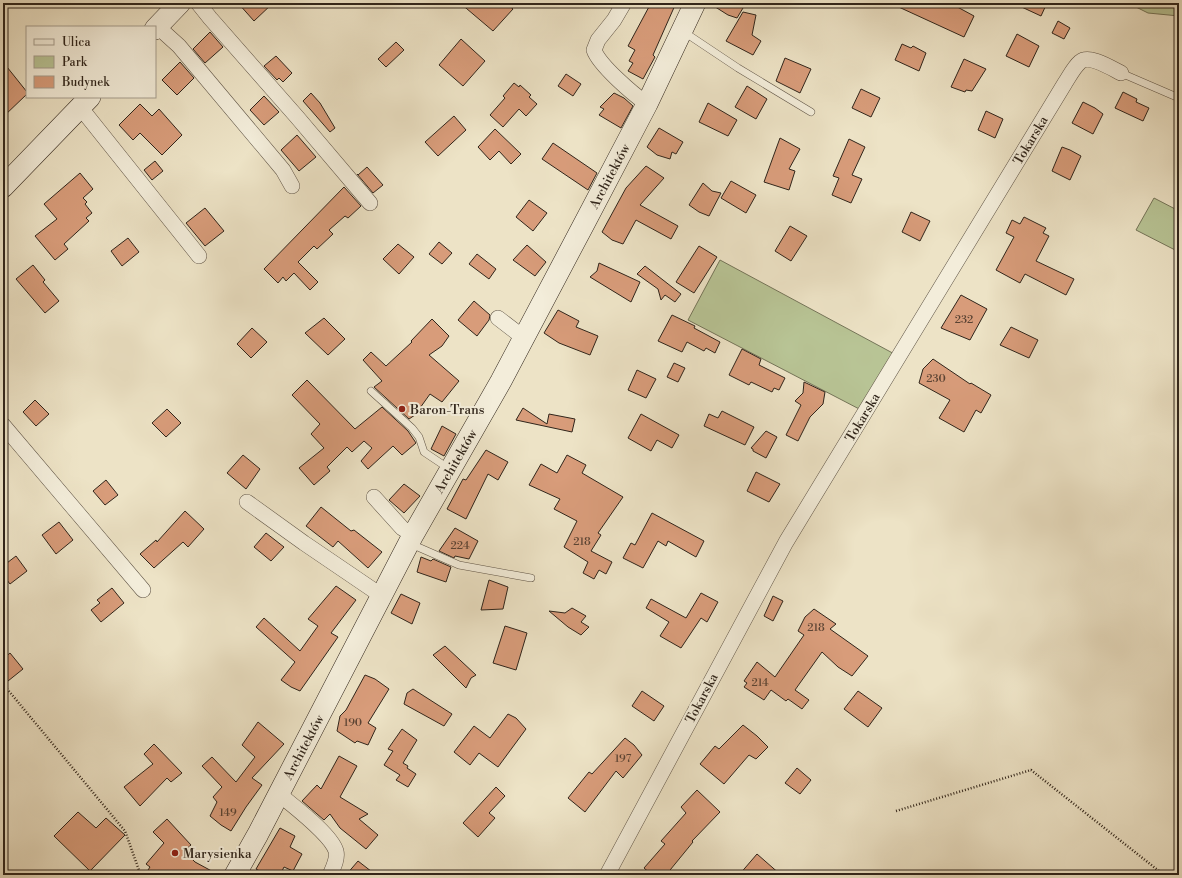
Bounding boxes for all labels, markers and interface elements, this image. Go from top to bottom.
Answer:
legend [26,26,156,98]
text: Ulica [62,35,91,50]
text: Park [62,55,88,70]
text: Budynek [61,75,110,90]
street label: Tokarska [1010,113,1052,168]
street label: Architektów [586,140,634,212]
house number: 232 [955,313,973,327]
house number: 230 [926,372,946,386]
street label: Tokarska [842,390,884,445]
place label: Baron-Trans [409,402,485,418]
marker: Baron-Trans [397,404,407,414]
street label: Architektów [431,426,481,497]
house number: 218 [573,535,591,549]
house number: 224 [450,539,470,553]
house number: 218 [807,621,825,635]
street label: Tokarska [682,670,722,726]
house number: 214 [751,676,769,690]
street label: Architektów [280,711,328,783]
house number: 190 [344,716,362,730]
house number: 197 [615,752,632,766]
house number: 149 [219,806,237,820]
place label: Marysienka [183,846,252,862]
marker: Marysienka [170,848,180,858]

